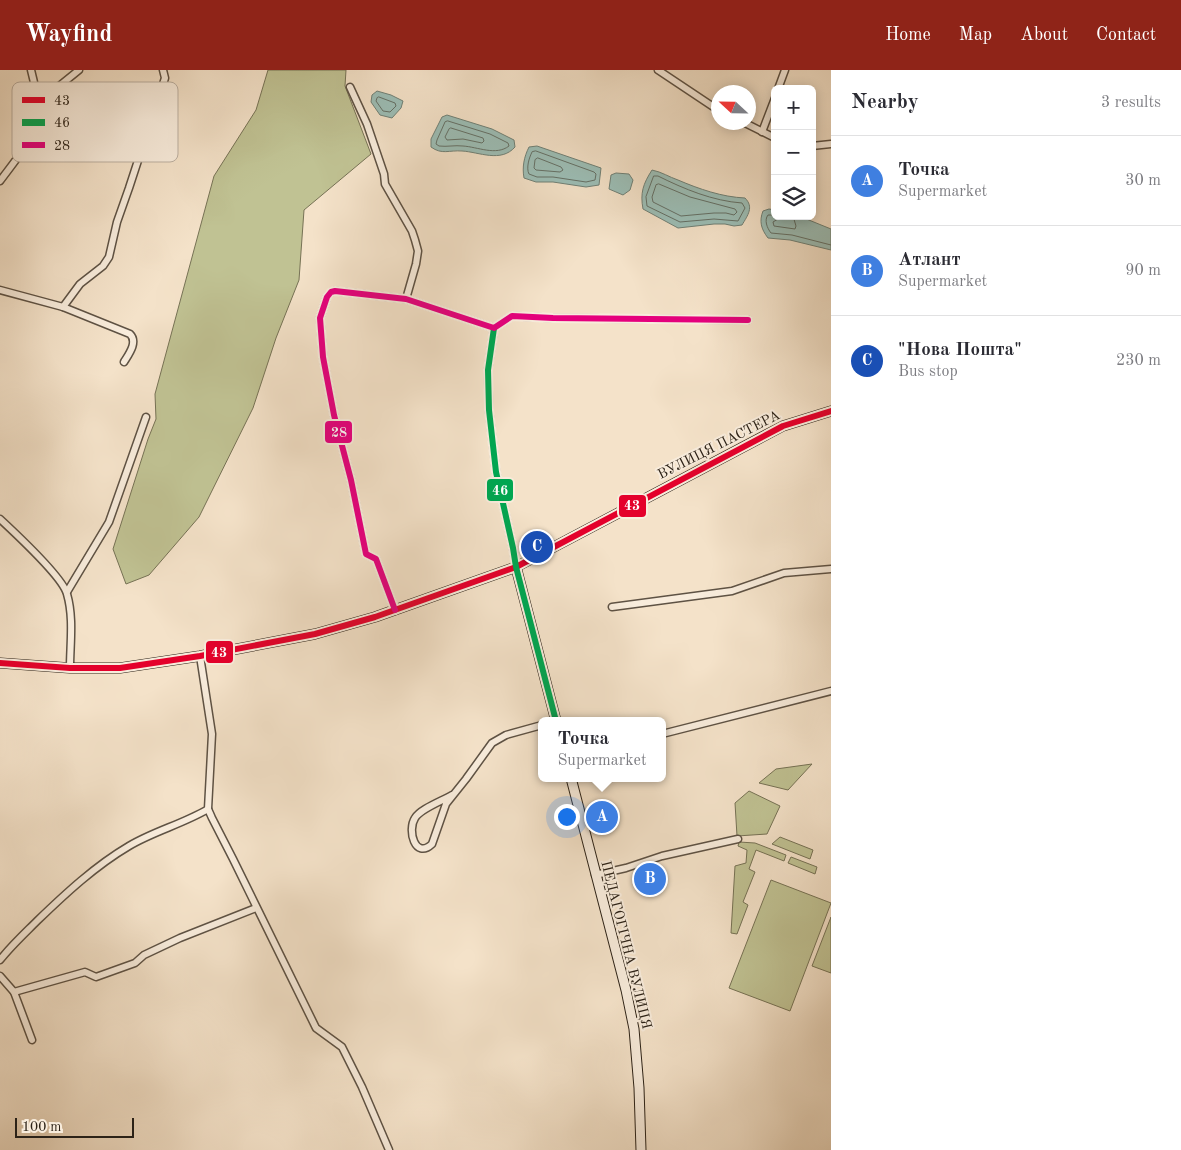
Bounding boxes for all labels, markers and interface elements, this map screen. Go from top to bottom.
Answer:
text: Wayfind [25,23,112,47]
text: Home [885,26,931,44]
text: Map [959,26,992,44]
text: About [1020,26,1068,44]
text: Contact [1096,26,1156,44]
legend [12,82,178,162]
north arrow [711,85,756,130]
map controls [771,85,816,220]
button: + [771,85,816,130]
text: Nearby [851,92,919,113]
text: 43 [54,94,70,108]
text: 3 results [1101,95,1161,111]
text: 46 [54,116,70,130]
button: − [771,130,816,175]
text: 28 [54,139,70,153]
text: Точка [898,161,950,180]
text: A [861,173,873,189]
text: 30 m [1125,173,1161,189]
button: layers [771,175,816,220]
text: Supermarket [898,184,987,200]
text: Атлант [898,251,961,270]
text: B [861,263,873,279]
text: 90 m [1125,263,1161,279]
text: Supermarket [898,274,987,290]
text: "Нова Пошта" [898,341,1022,360]
text: C [862,353,872,369]
text: 230 m [1116,353,1161,369]
text: Bus stop [898,364,958,380]
street label: ВУЛИЦЯ ПАСТЕРА [656,408,783,482]
line badge: 28 [324,420,353,444]
text: 28 [331,426,347,440]
line badge: 46 [486,478,514,502]
text: 46 [492,484,508,498]
line badge: 43 [618,494,647,518]
text: 43 [624,499,640,513]
pin: C [521,528,553,566]
line badge: 43 [205,640,234,664]
text: 43 [211,646,227,660]
popup [538,717,666,782]
text: Точка [557,730,609,749]
text: Supermarket [557,753,647,769]
pin: A [586,798,618,836]
your location [554,804,580,830]
street label: ПЕДАГОГІЧНА ВУЛИЦЯ [598,859,654,1031]
pin: B [634,860,666,898]
scale bar [15,1115,134,1138]
text: 100 m [22,1120,61,1134]

